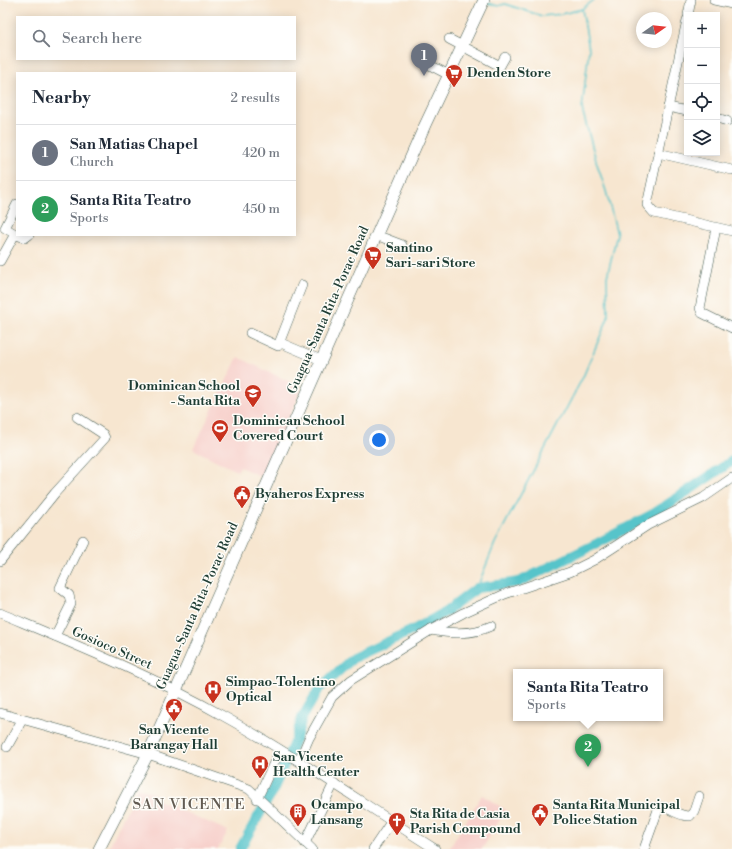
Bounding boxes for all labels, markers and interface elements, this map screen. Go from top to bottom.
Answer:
north arrow [636,12,672,48]
map controls [684,12,720,156]
button: + [684,12,720,48]
search box [16,16,296,60]
icon: search [30,27,52,49]
text: Search here [62,29,142,48]
pin: 1 [411,43,437,76]
button: − [684,48,720,84]
supermarket icon: Denden Store [444,63,464,88]
place label: Denden Store [467,65,551,81]
button: locate [684,84,720,120]
text: Nearby [32,87,91,109]
text: 2 results [231,90,280,106]
button: layers [684,120,720,156]
text: San Matias Chapel [70,135,198,154]
text: 1 [42,145,48,161]
text: 420 m [242,145,280,161]
text: Church [70,154,114,170]
text: Santa Rita Teatro [70,191,191,210]
text: 2 [41,201,49,217]
text: 450 m [242,201,280,217]
text: Sports [70,210,109,226]
street label: Guagua-Santa Rita-Porac Road [284,223,373,396]
place label: Santino Sari-sari Store [386,240,476,271]
supermarket icon: Santino Sari-sari Store [363,245,383,270]
place label: Dominican School - Santa Rita [128,378,241,409]
school or university icon: Dominican School - Santa Rita [243,383,263,408]
place label: Dominican School Covered Court [233,413,345,444]
sports icon: Dominican School Covered Court [210,418,230,443]
your location [369,430,389,450]
public building icon: Byaheros Express [232,484,252,509]
place label: Byaheros Express [255,486,365,502]
street label: Guagua-Santa Rita-Porac Road [153,519,242,692]
street label: Gosioco Street [69,623,155,673]
popup [513,669,663,721]
place label: Simpao-Tolentino Optical [226,674,336,705]
text: Santa Rita Teatro [527,678,649,697]
hospital icon: Simpao-Tolentino Optical [203,679,223,704]
public building icon: San Vicente Barangay Hall [164,697,184,722]
text: Sports [527,697,566,713]
place label: San Vicente Barangay Hall [130,722,219,753]
pin: 2 [575,734,601,767]
place label: San Vicente Health Center [273,749,360,780]
hospital icon: San Vicente Health Center [250,754,270,779]
district label: SAN VICENTE [132,795,246,814]
place label: Ocampo Lansang [311,797,363,828]
place label: Santa Rita Municipal Police Station [553,797,681,828]
building icon: Ocampo Lansang [288,802,308,827]
public building icon: Santa Rita Municipal Police Station [530,802,550,827]
place label: Sta Rita de Casia Parish Compound [410,806,521,837]
church icon: Sta Rita de Casia Parish Compound [387,811,407,836]

